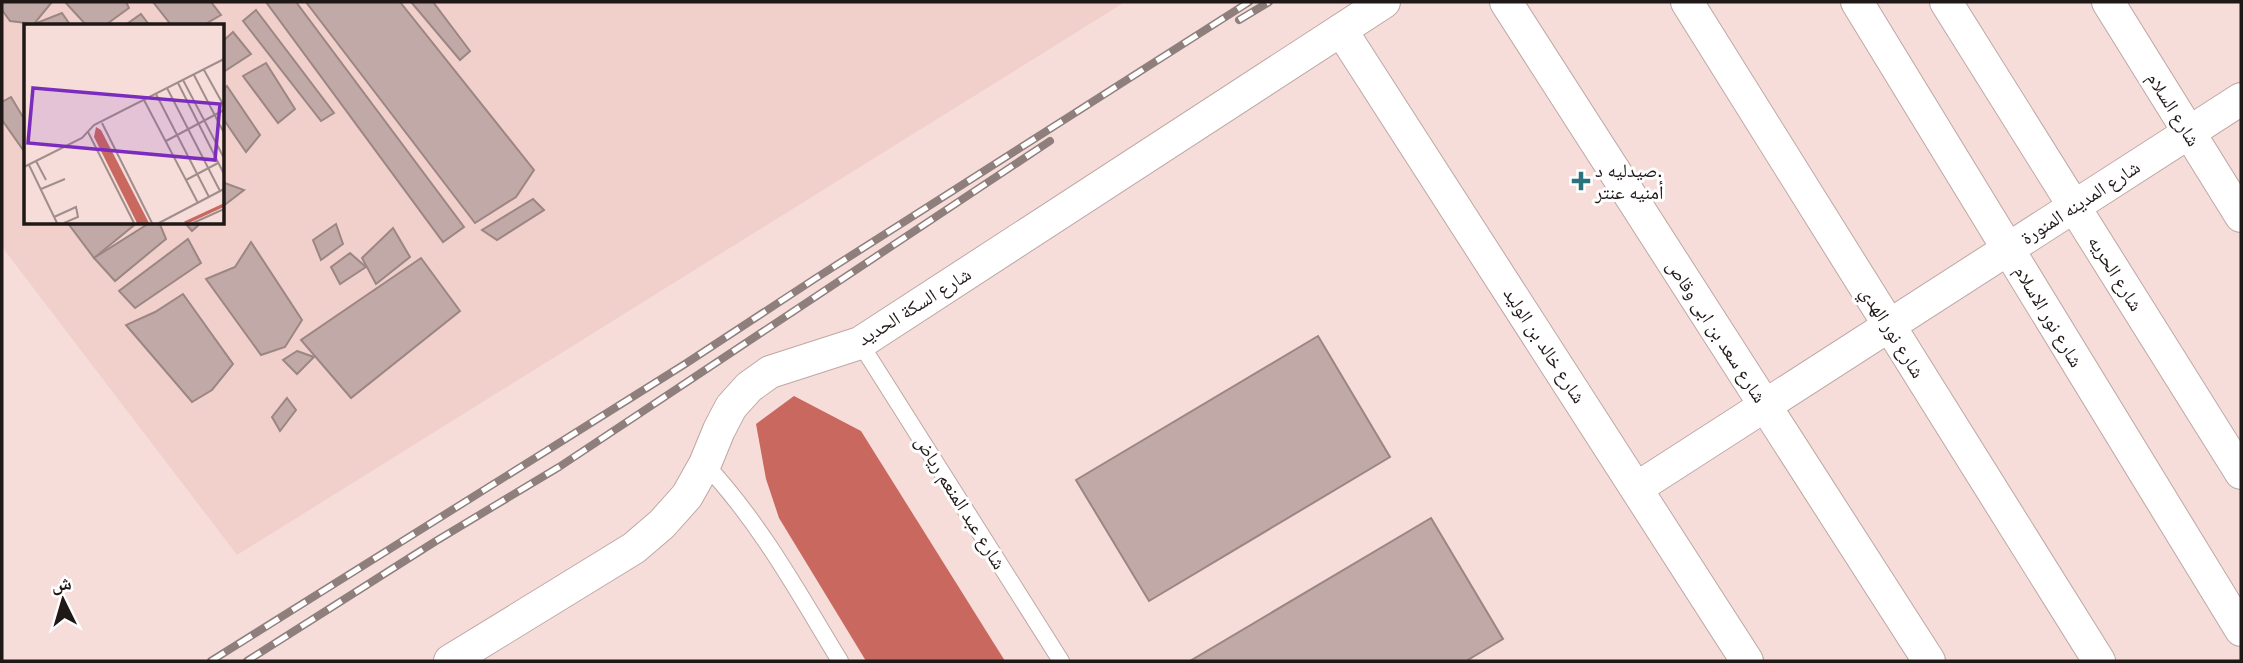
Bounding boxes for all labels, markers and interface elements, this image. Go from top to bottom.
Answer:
inset map [24,24,224,224]
street label: شارع السلام [2140,68,2205,152]
street label: شارع المدينه المنورة [2016,155,2144,249]
place label: صيدليه د. أمنيه عنتر [1594,159,1663,204]
marker: صيدليه د. أمنيه عنتر [1573,173,1589,189]
street label: شارع الحريه [2083,231,2148,315]
street label: شارع سعد بن ابى وقاص [1662,256,1771,407]
street label: شارع نور الاسلام [2007,261,2088,372]
street label: شارع السكة الحديد [853,262,975,351]
street label: شارع نور الهدي [1852,282,1930,384]
street label: شارع خالد بن الوليد [1499,283,1591,408]
street label: شارع عبد المنعم رياض [909,431,1011,574]
north arrow [28,565,98,635]
text: ش [51,571,73,596]

